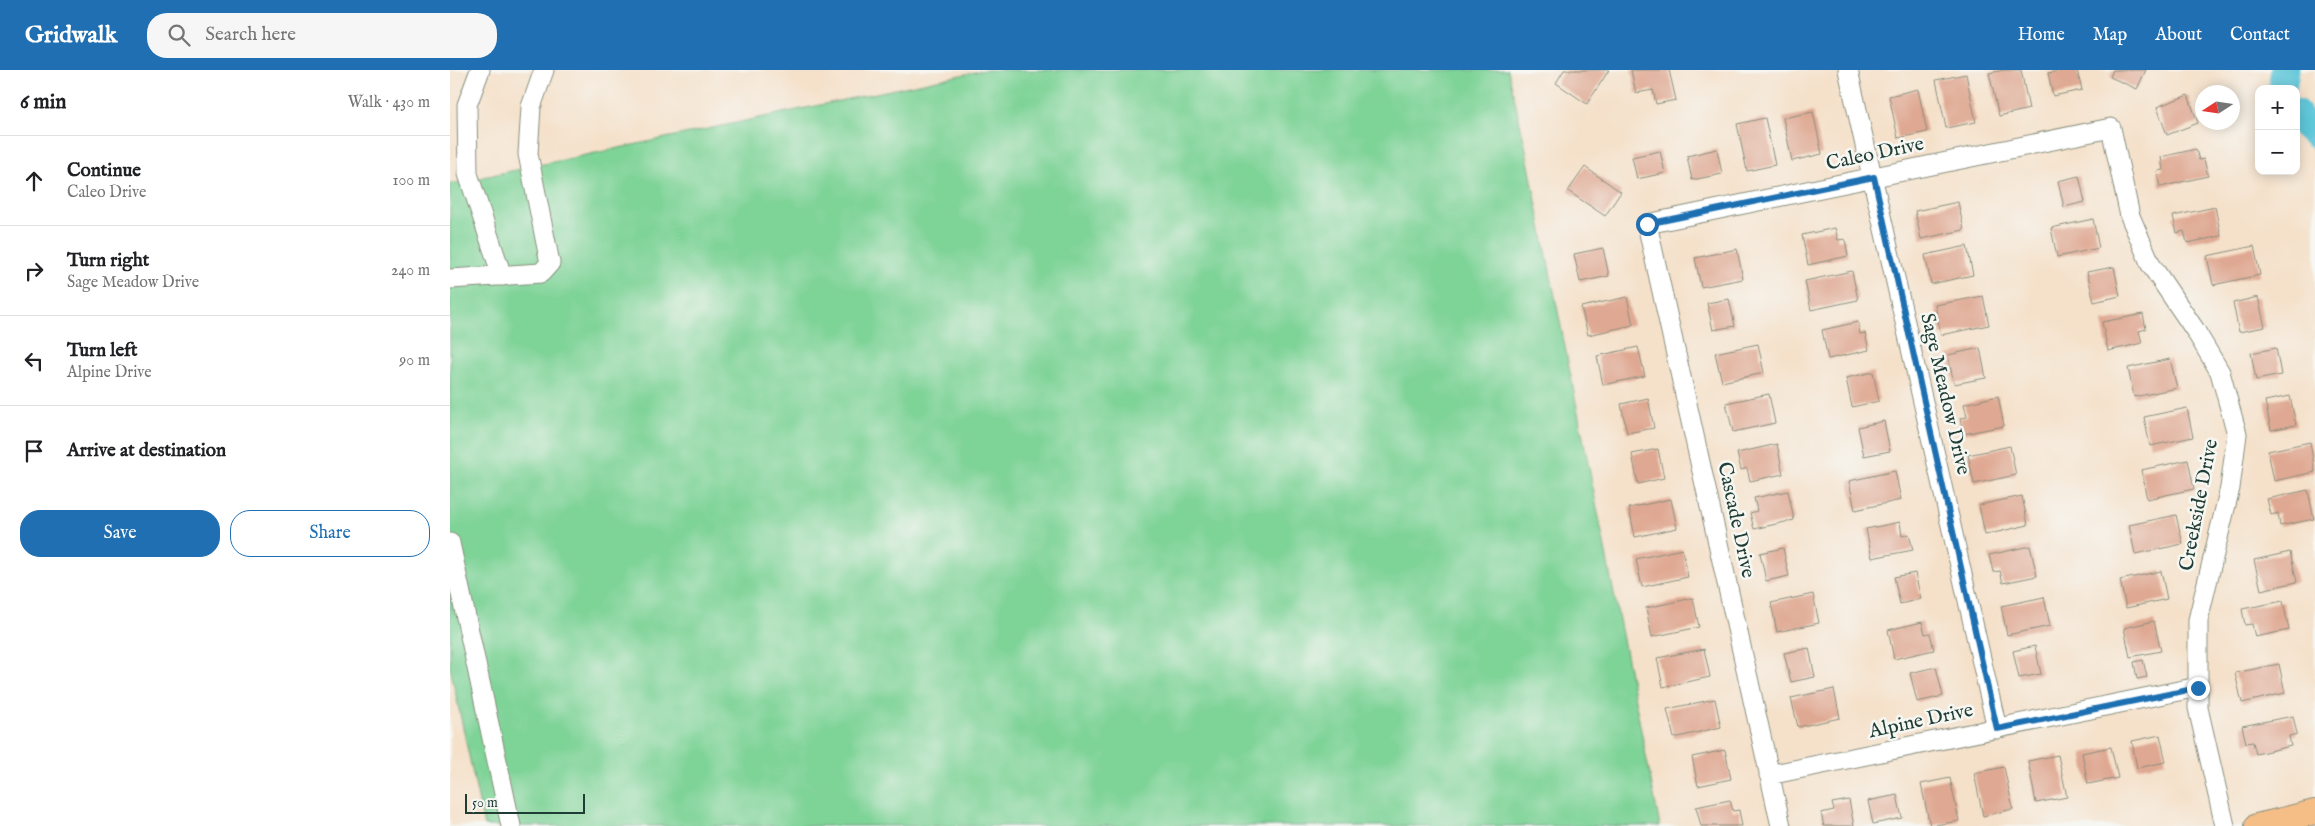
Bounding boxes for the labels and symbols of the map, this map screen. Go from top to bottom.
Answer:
north arrow [2195,85,2240,130]
street label: Caleo Drive [1824,131,1926,177]
route start [1636,213,1659,236]
street label: Sage Meadow Drive [1914,311,1976,477]
street label: Creekside Drive [2174,437,2224,573]
street label: Cascade Drive [1712,460,1760,580]
route end [2187,677,2210,700]
street label: Alpine Drive [1866,698,1975,744]
scale bar [465,791,585,814]

